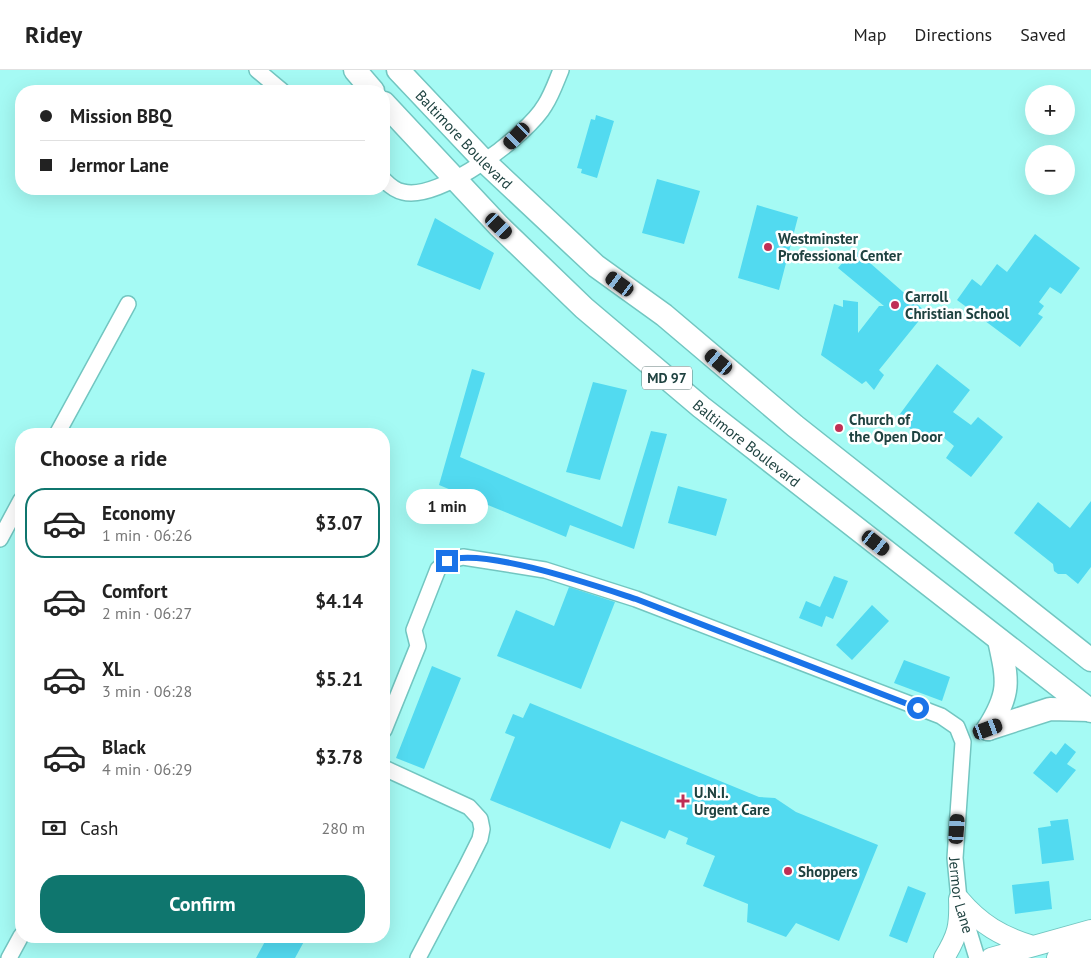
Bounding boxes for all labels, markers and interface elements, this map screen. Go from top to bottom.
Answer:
text: Ridey [25,19,82,50]
text: Map [854,23,886,46]
text: Directions [914,23,992,46]
text: Saved [1020,23,1066,46]
map controls [1025,85,1075,195]
button: + [1025,85,1075,135]
street label: Baltimore Boulevard [412,86,517,193]
text: Mission BBQ [70,104,172,128]
car [501,120,532,152]
button: − [1025,145,1075,195]
text: Jermor Lane [70,153,169,177]
car [482,210,515,242]
place label: Westminster Professional Center [778,229,902,265]
marker: Westminster Professional Center [762,241,774,253]
car [603,269,636,299]
place label: Carroll Christian School [905,287,1010,323]
marker: Carroll Christian School [889,299,901,311]
car [702,347,735,377]
road number: MD 97 [642,366,692,390]
street label: Baltimore Boulevard [689,395,805,491]
place label: Church of the Open Door [849,410,943,446]
marker: Church of the Open Door [833,422,845,434]
text: Choose a ride [40,444,167,472]
callout: 1 min [406,488,488,524]
text: 1 min [427,496,467,516]
icon: car [42,501,87,546]
text: Economy [102,501,175,525]
text: $3.07 [315,511,363,535]
text: 1 min · 06:26 [102,525,192,545]
car [859,528,892,558]
route end [436,550,458,572]
icon: car [42,579,87,624]
text: Comfort [102,579,168,603]
text: $4.14 [315,589,363,613]
text: 2 min · 06:27 [102,603,192,623]
icon: car [42,657,87,702]
text: XL [102,657,124,681]
text: $5.21 [315,667,363,691]
text: 3 min · 06:28 [102,681,192,701]
route start [907,697,929,719]
car [971,717,1004,741]
icon: car [42,735,87,780]
text: Black [102,735,146,759]
text: $3.78 [315,745,363,769]
text: 4 min · 06:29 [102,759,192,779]
place label: U.N.I. Urgent Care [694,783,770,819]
marker: U.N.I. Urgent Care [676,794,690,808]
icon: cash [40,814,68,842]
car [948,814,965,844]
text: Cash [80,816,118,840]
text: 280 m [322,818,365,838]
street label: Jermor Lane [945,855,978,935]
place label: Shoppers [798,862,858,881]
marker: Shoppers [782,865,794,877]
button: Confirm [40,875,365,933]

